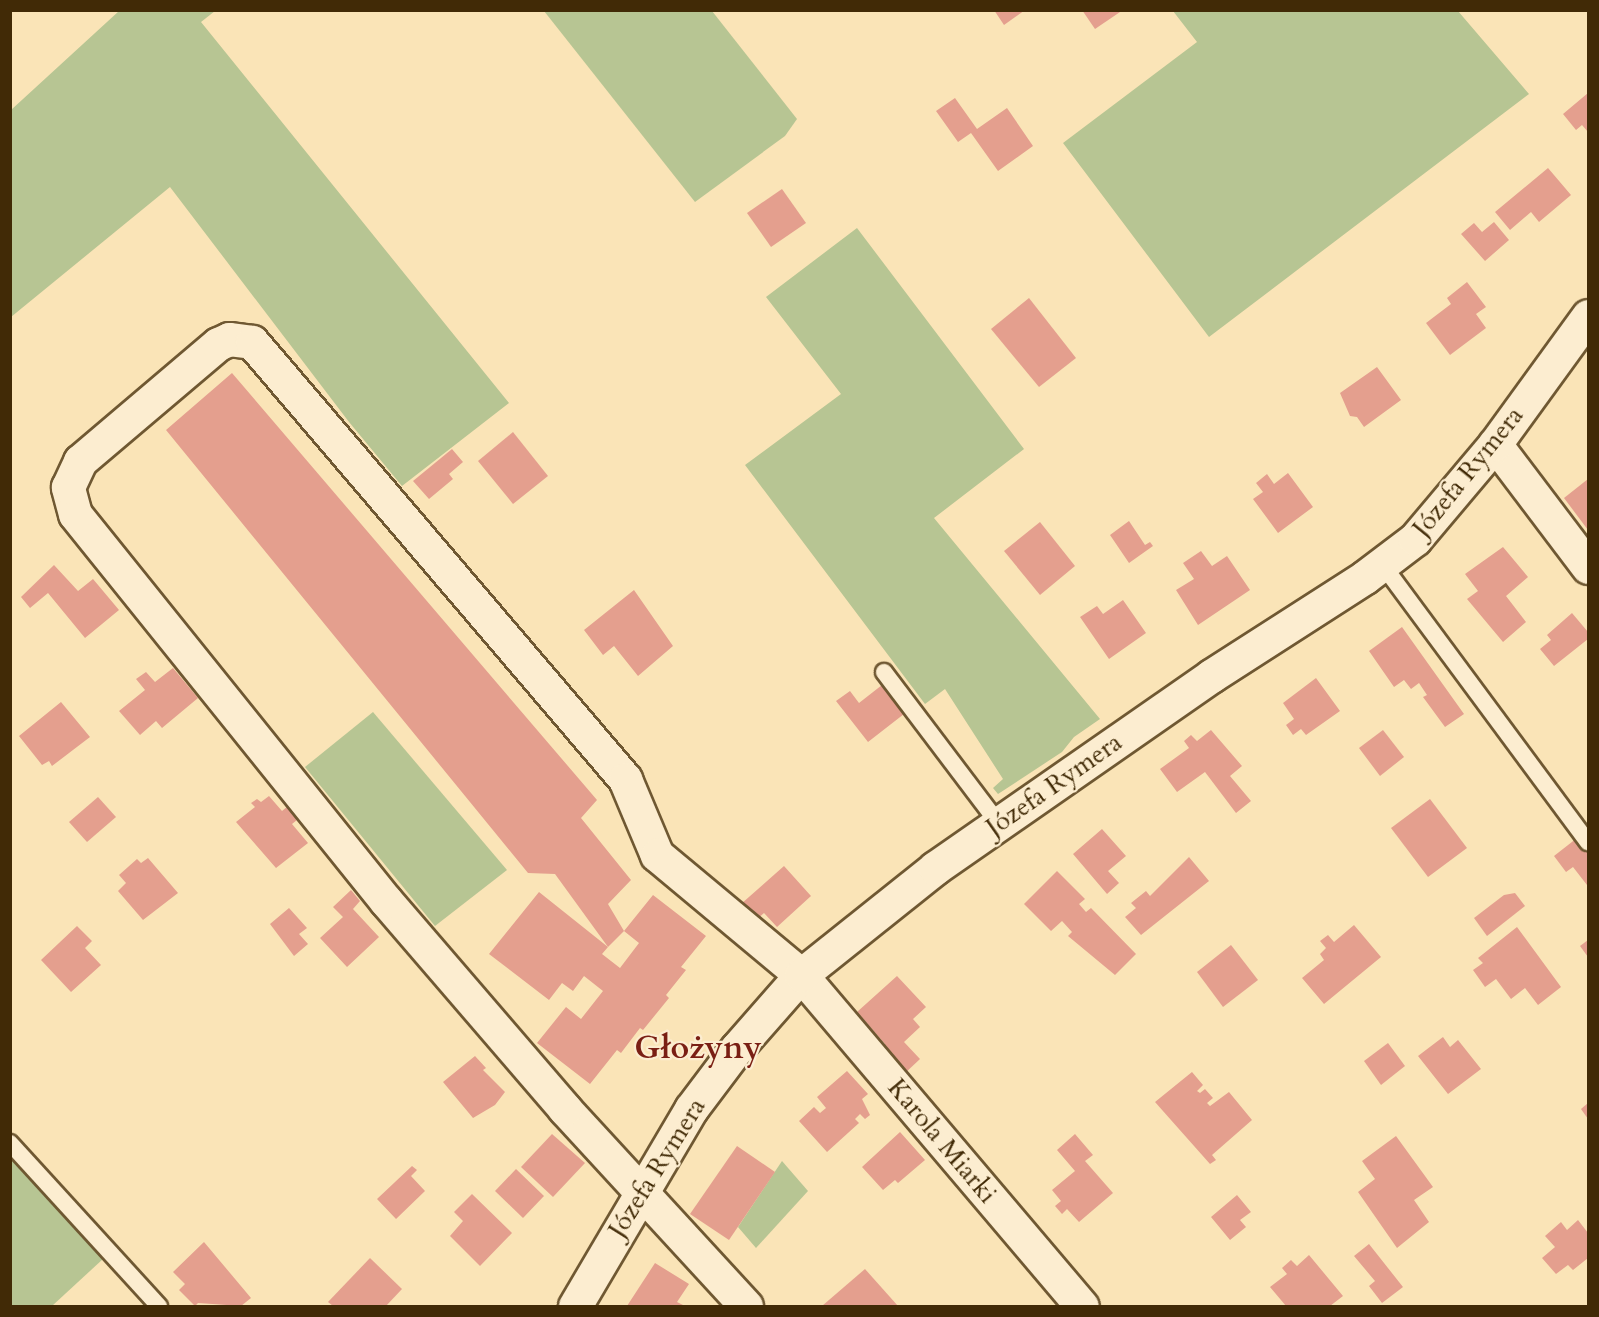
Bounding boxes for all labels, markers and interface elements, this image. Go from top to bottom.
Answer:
street label: Józefa Rymera [1406,401,1530,543]
street label: Józefa Rymera [980,727,1128,843]
district label: Głożyny [634,1029,762,1067]
street label: Karola Miarki [881,1072,1003,1210]
street label: Józefa Rymera [602,1092,712,1244]

